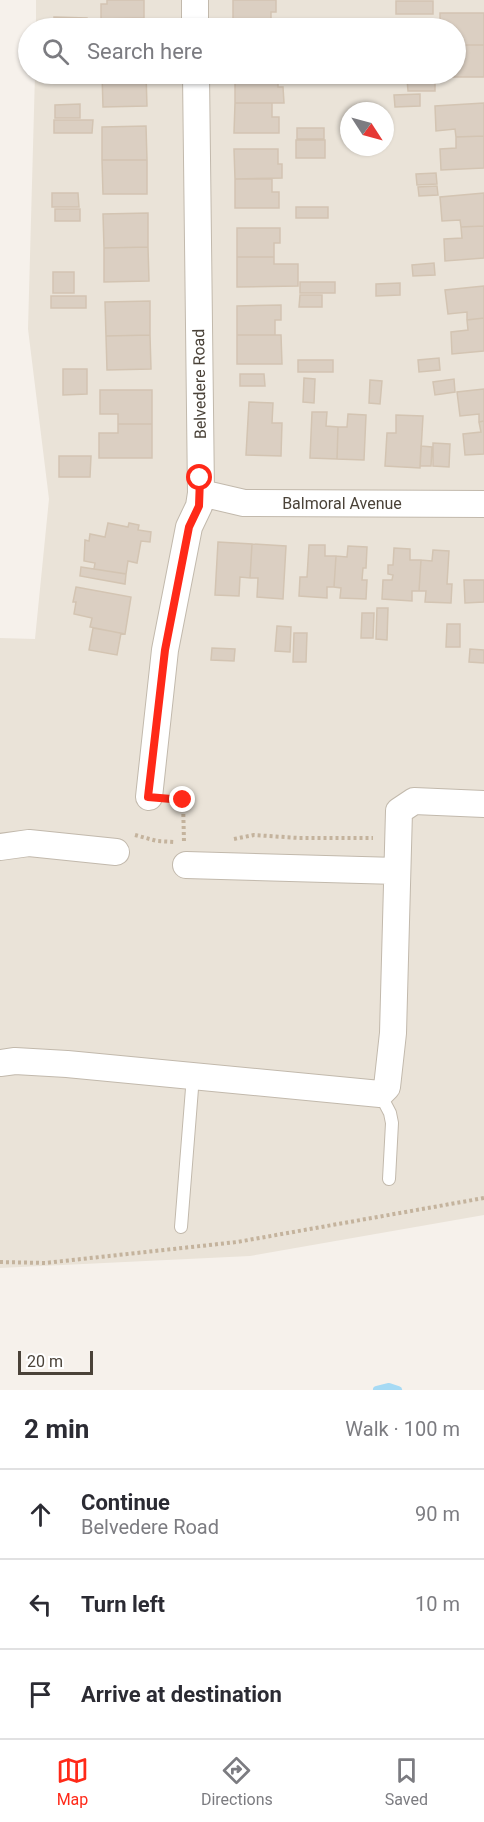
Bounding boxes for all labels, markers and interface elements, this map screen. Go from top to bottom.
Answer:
search box [18,18,466,84]
icon: search [39,35,72,68]
text: Search here [87,39,203,64]
north arrow [340,102,394,156]
street label: Belvedere Road [189,329,210,439]
route start [186,464,212,490]
street label: Balmoral Avenue [282,494,402,513]
route end [169,786,195,812]
scale bar [18,1348,93,1376]
text: 20 m [27,1352,63,1371]
text: 2 min [24,1414,89,1444]
text: Walk · 100 m [345,1417,460,1441]
text: Continue [81,1490,170,1515]
icon: ahead [24,1498,57,1531]
text: 90 m [415,1502,460,1526]
text: Belvedere Road [81,1515,219,1539]
icon: left [24,1588,57,1621]
text: Turn left [81,1592,165,1617]
text: 10 m [415,1592,460,1616]
icon: arrive [24,1678,57,1711]
text: Arrive at destination [81,1682,282,1707]
tab: Map [56,1754,89,1809]
tab: Directions [201,1754,273,1809]
tab: Saved [385,1754,428,1809]

